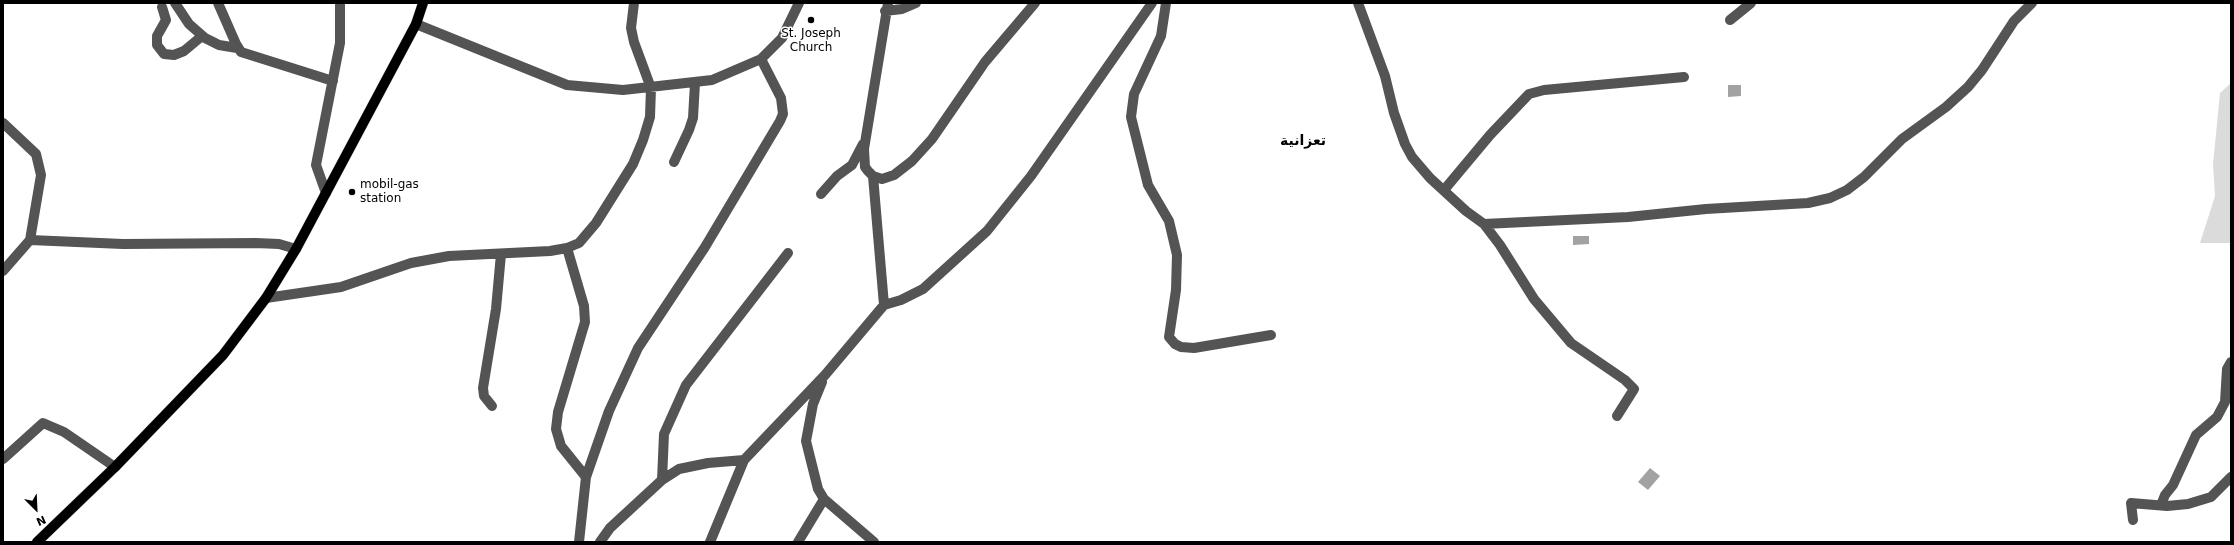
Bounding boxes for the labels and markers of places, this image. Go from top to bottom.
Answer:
marker: St. Joseph Church [806,15,816,25]
place label: St. Joseph Church [781,27,841,55]
place label: mobil-gas station [360,178,419,206]
marker: mobil-gas station [347,187,357,197]

